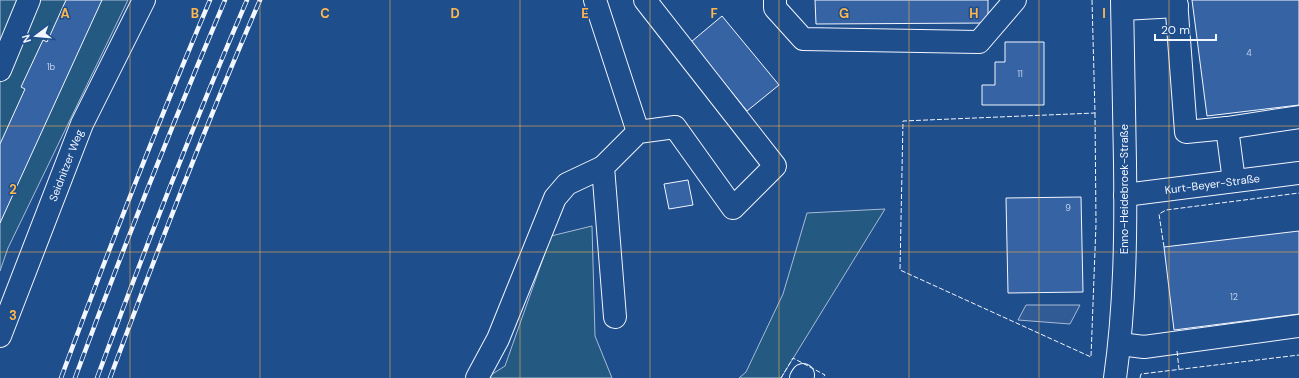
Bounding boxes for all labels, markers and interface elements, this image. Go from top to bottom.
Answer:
text: A [60,5,70,22]
text: B [191,5,199,22]
text: C [320,5,330,22]
text: D [450,5,460,22]
text: E [581,5,589,22]
text: F [710,5,718,22]
text: G [839,5,849,22]
text: H [969,5,979,22]
text: I [1102,5,1106,22]
north arrow [16,16,56,56]
scale bar [1155,16,1216,42]
text: 20 m [1161,22,1190,38]
text: N [19,33,34,45]
house number: 4 [1246,47,1252,59]
house number: 1b [47,61,56,73]
house number: 11 [1017,68,1023,80]
street label: Enno-Heidebroek-Straße [1117,124,1131,254]
street label: Seidnitzer Weg [46,127,86,203]
street label: Kurt-Beyer-Straße [1164,171,1261,197]
text: 2 [9,181,17,198]
house number: 9 [1065,202,1071,214]
house number: 12 [1230,291,1238,303]
text: 3 [9,307,17,324]

